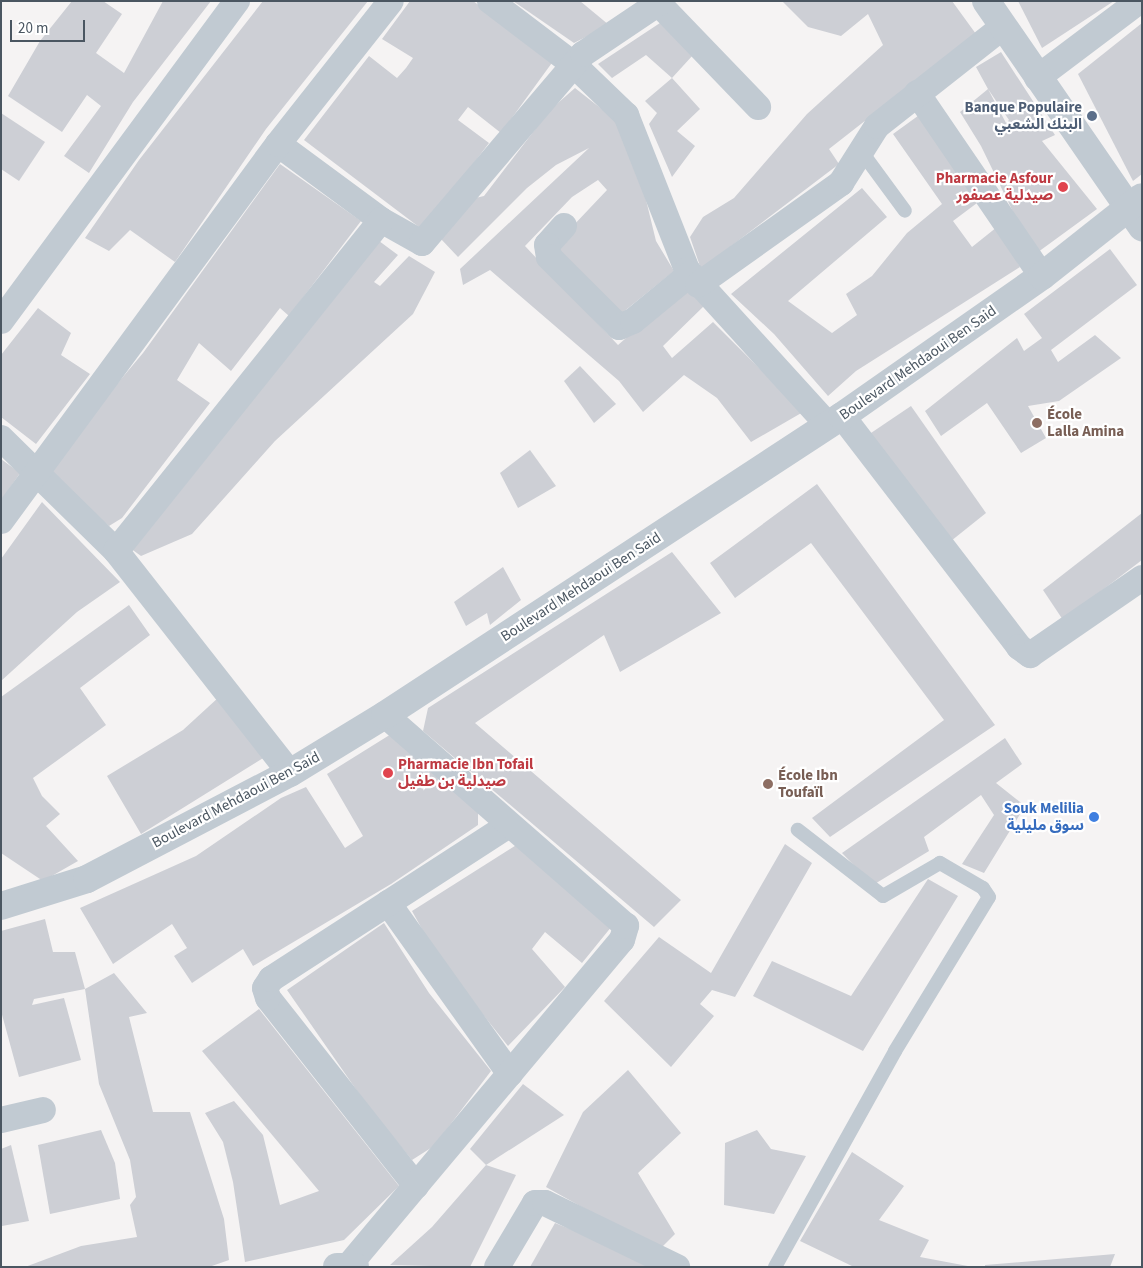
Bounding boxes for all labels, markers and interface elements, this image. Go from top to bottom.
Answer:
scale bar [12,10,88,42]
text: 20 m [18,18,48,39]
place label: Banque Populaire البنك الشعبي [965,98,1082,133]
marker: Banque Populaire البنك الشعبي [1086,110,1098,122]
place label: Pharmacie Asfour صيدلية عصفور [936,169,1053,204]
marker: Pharmacie Asfour صيدلية عصفور [1057,181,1069,193]
street label: Boulevard Mehdaoui Ben Said [836,302,1000,424]
place label: École Lalla Amina [1047,405,1124,440]
marker: École Lalla Amina [1031,417,1043,429]
street label: Boulevard Mehdaoui Ben Said [497,528,665,646]
street label: Boulevard Mehdaoui Ben Said [149,748,323,852]
place label: Pharmacie Ibn Tofail صيدلية بن طفيل [398,755,533,790]
place label: École Ibn Toufaïl [778,766,838,801]
marker: Pharmacie Ibn Tofail صيدلية بن طفيل [382,767,394,779]
marker: École Ibn Toufaïl [762,778,774,790]
place label: Souk Melilia سوق مليلية [1004,799,1084,834]
marker: Souk Melilia سوق مليلية [1088,811,1100,823]

